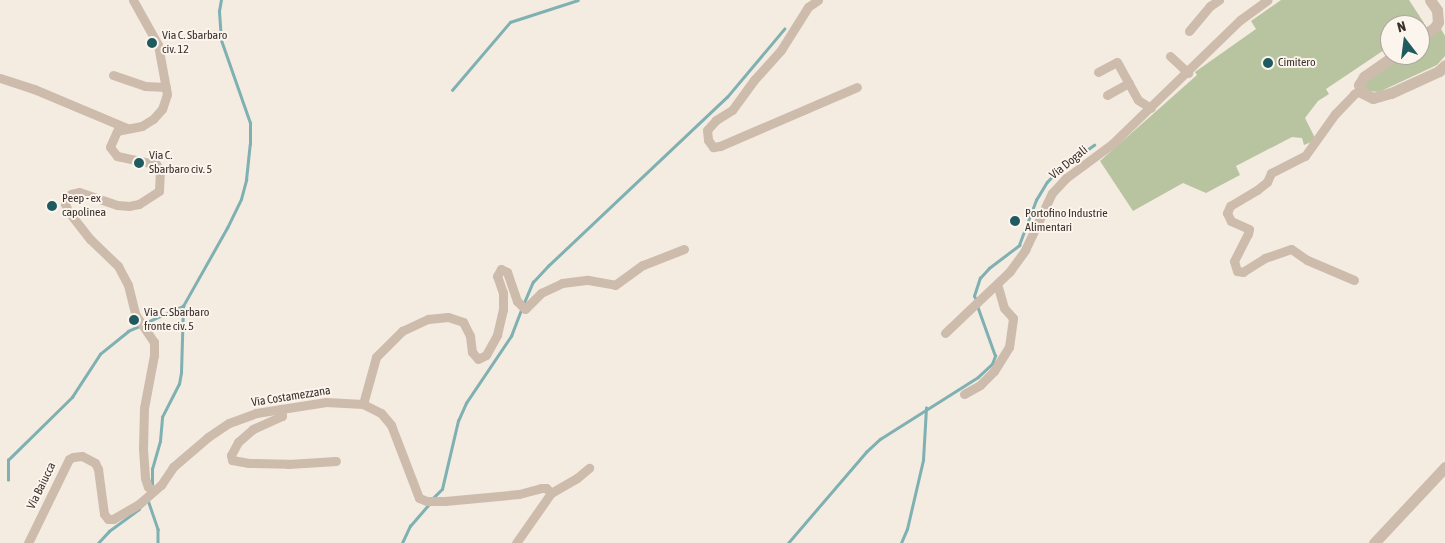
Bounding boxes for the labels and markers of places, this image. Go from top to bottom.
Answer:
place label: Via C. Sbarbaro civ. 12 [162,29,227,57]
marker: Via C. Sbarbaro civ. 12 [146,37,158,49]
place label: Cimitero [1278,56,1316,70]
marker: Cimitero [1262,57,1274,69]
place label: Via C. Sbarbaro civ. 5 [149,149,212,177]
marker: Via C. Sbarbaro civ. 5 [133,157,145,169]
place label: Peep - ex capolinea [62,192,106,220]
marker: Peep - ex capolinea [46,200,58,212]
place label: Portofino Industrie Alimentari [1025,207,1108,235]
marker: Portofino Industrie Alimentari [1009,215,1021,227]
place label: Via C. Sbarbaro fronte civ. 5 [144,306,209,334]
marker: Via C. Sbarbaro fronte civ. 5 [128,314,140,326]

